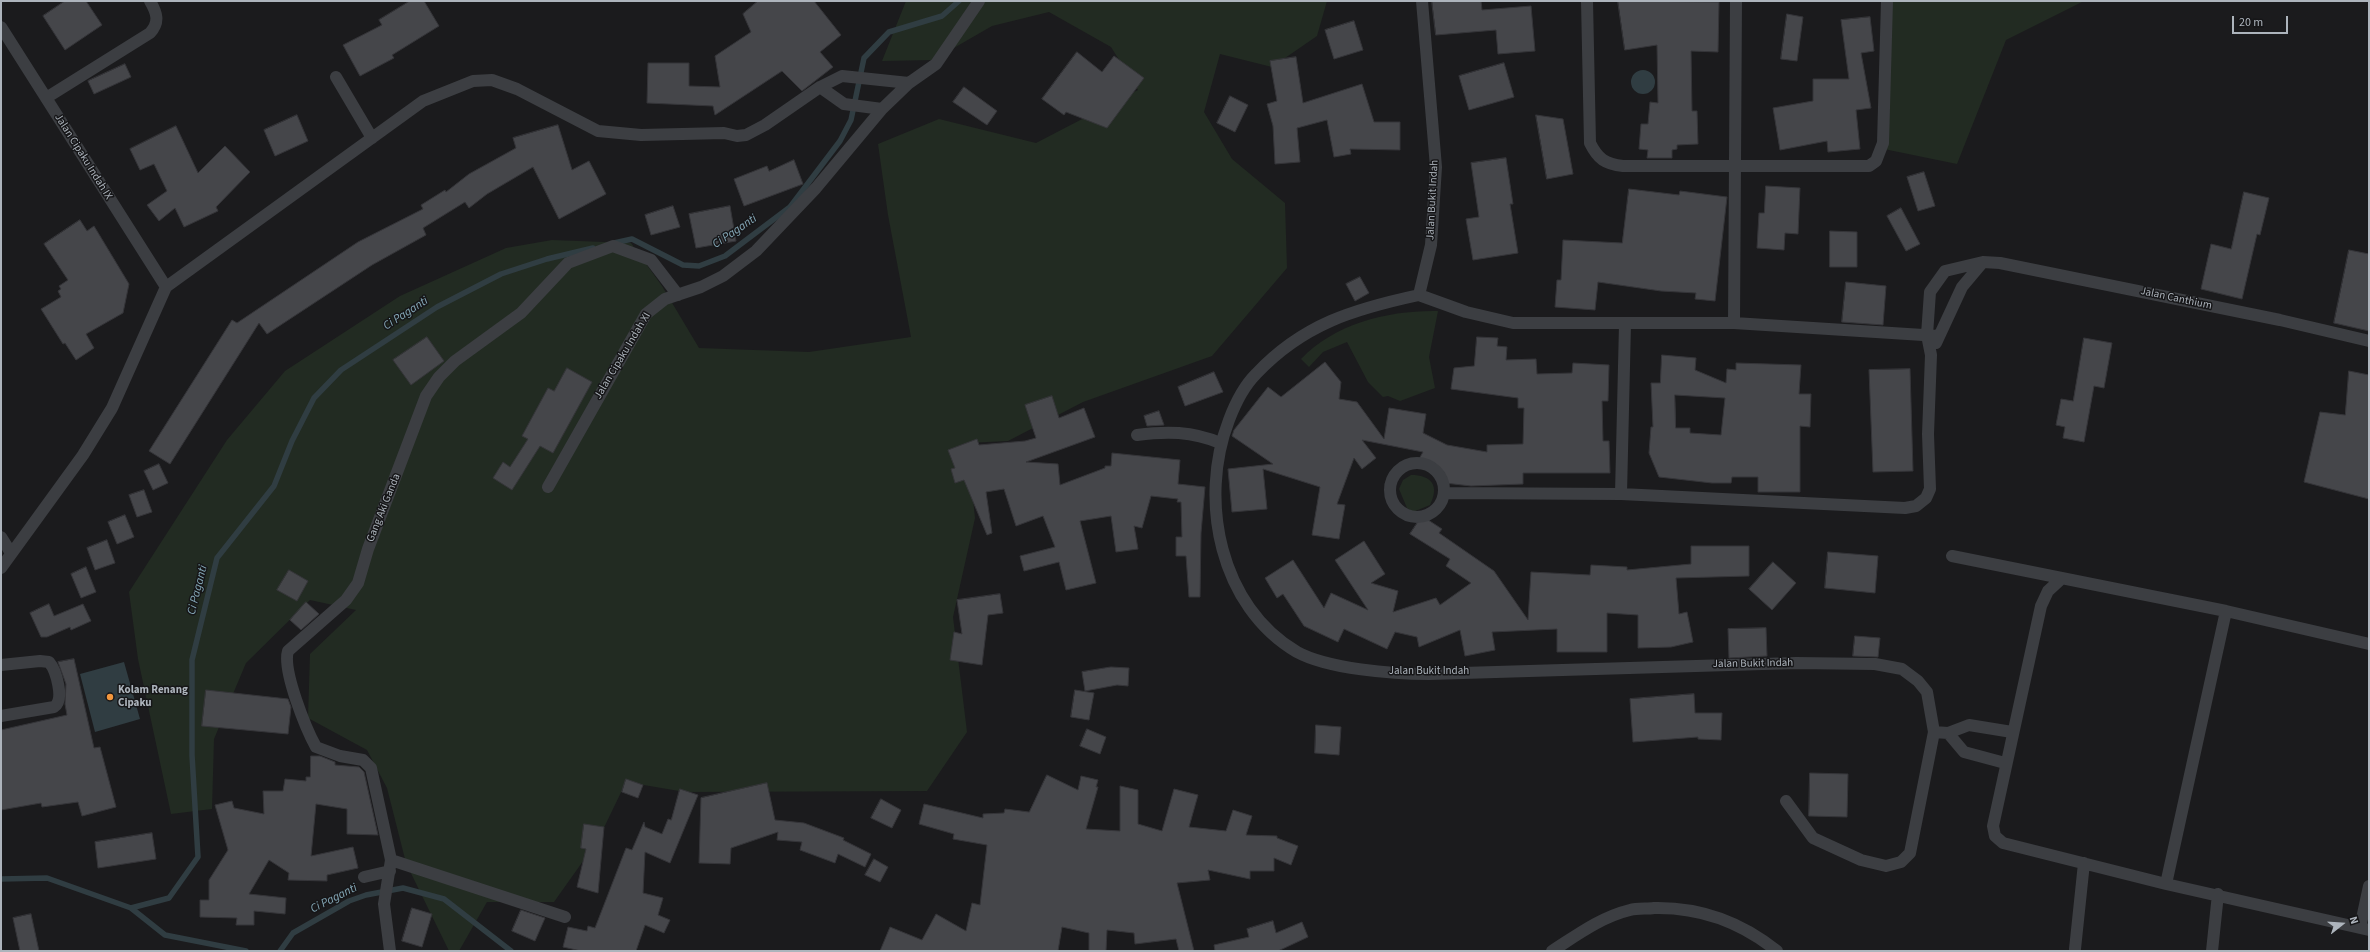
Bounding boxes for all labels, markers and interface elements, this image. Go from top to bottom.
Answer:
scale bar [2234,8,2290,34]
text: 20 m [2239,14,2263,31]
street label: Jalan Cipaku Indah IX [51,112,115,202]
street label: Jalan Bukit Indah [1424,159,1442,241]
water label: Ci Paganti [710,212,760,252]
street label: Jalan Canthium [2139,285,2213,313]
water label: Ci Paganti [381,294,431,334]
street label: Jalan Cipaku Indah XI [592,310,654,402]
street label: Gang Aki Ganda [364,472,404,544]
water label: Ci Paganti [185,564,211,616]
street label: Jalan Bukit Indah [1713,657,1793,671]
street label: Jalan Bukit Indah [1389,665,1469,679]
place label: Kolam Renang Cipaku [118,684,188,710]
marker: Kolam Renang Cipaku [105,692,115,702]
water label: Ci Paganti [308,881,360,917]
north arrow [2322,904,2362,944]
text: N [2346,915,2362,926]

